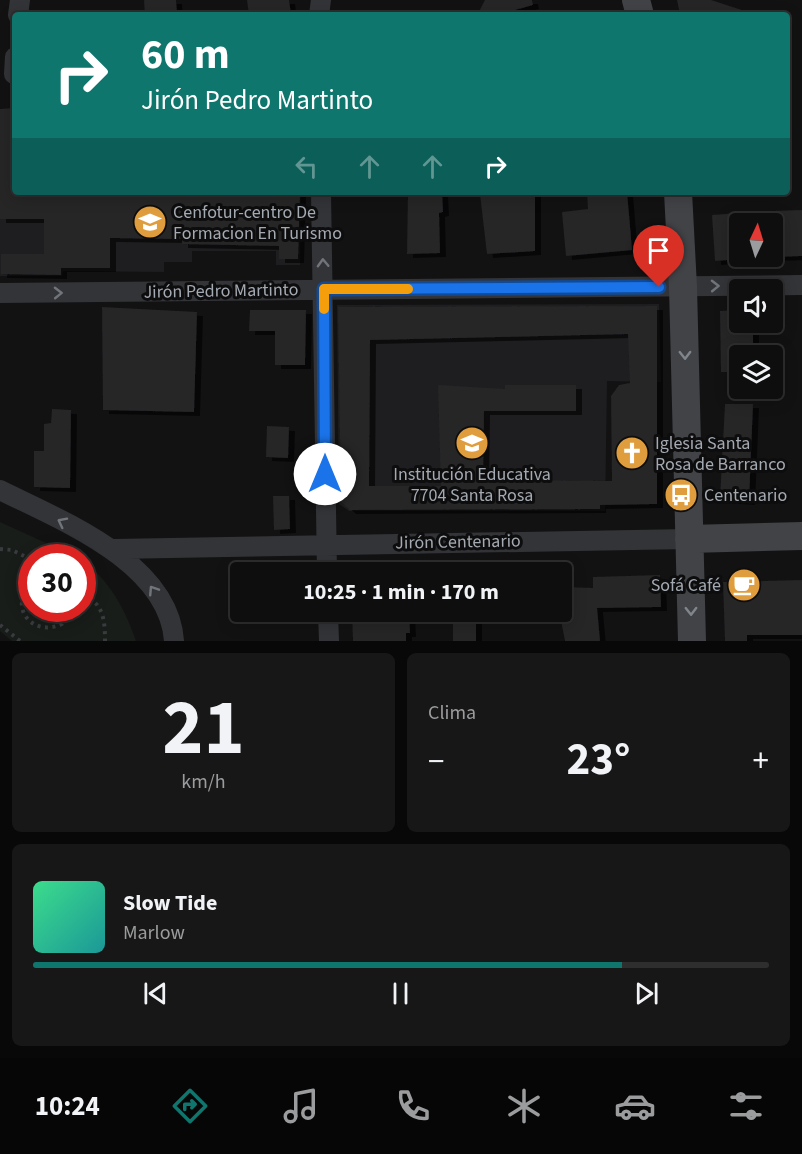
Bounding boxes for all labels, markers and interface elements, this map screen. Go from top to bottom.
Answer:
text: 60 m [141,25,230,85]
icon: right [42,36,120,114]
text: Jirón Pedro Martinto [141,81,373,120]
icon: left [290,150,323,183]
icon: ahead [353,150,386,183]
icon: ahead [416,150,449,183]
icon: right [479,150,512,183]
place label: Cenfotur-centro De Formacion En Turismo [173,200,342,246]
school or university icon: Cenfotur-centro De Formacion En Turismo [132,204,168,240]
north arrow [729,213,783,267]
map controls [729,213,783,399]
pin [633,225,684,287]
icon: arrive [642,234,675,267]
one-way arrow [317,258,330,267]
street label: Jirón Pedro Martinto [143,277,299,305]
button: sound [729,279,783,333]
one-way arrow [711,280,720,292]
one-way arrow [54,286,63,299]
button: layers [729,345,783,399]
one-way arrow [679,351,691,360]
school or university icon: Institución Educativa 7704 Santa Rosa [454,425,490,461]
place label: Iglesia Santa Rosa de Barranco [655,431,786,477]
church icon: Iglesia Santa Rosa de Barranco [614,435,650,471]
position arrow [293,442,357,506]
place label: Institución Educativa 7704 Santa Rosa [393,462,551,508]
bus stop icon: Centenario [663,477,699,513]
place label: Centenario [704,483,787,508]
one-way arrow [58,517,69,529]
street label: Jirón Centenario [395,528,521,556]
speed limit sign: 30 [18,544,96,622]
cafe icon: Sofá Café [726,567,762,603]
place label: Sofá Café [651,573,721,598]
text: 10:25 · 1 min · 170 m [303,576,499,608]
one-way arrow [148,586,160,596]
one-way arrow [685,607,697,616]
text: 21 [162,673,245,784]
text: Clima [428,699,476,727]
text: 23° [567,728,630,792]
text: − [428,738,444,785]
text: + [753,738,769,785]
text: km/h [181,768,226,796]
text: Slow Tide [123,887,217,919]
text: Marlow [123,919,185,947]
icon: previous [139,977,172,1010]
icon: pause [384,977,417,1010]
icon: next [630,977,663,1010]
icon: directions [169,1085,211,1127]
icon: music [280,1085,322,1127]
icon: phone [392,1085,434,1127]
icon: climate [503,1085,545,1127]
icon: car [614,1085,656,1127]
icon: filters [725,1085,767,1127]
text: 10:24 [35,1087,100,1126]

